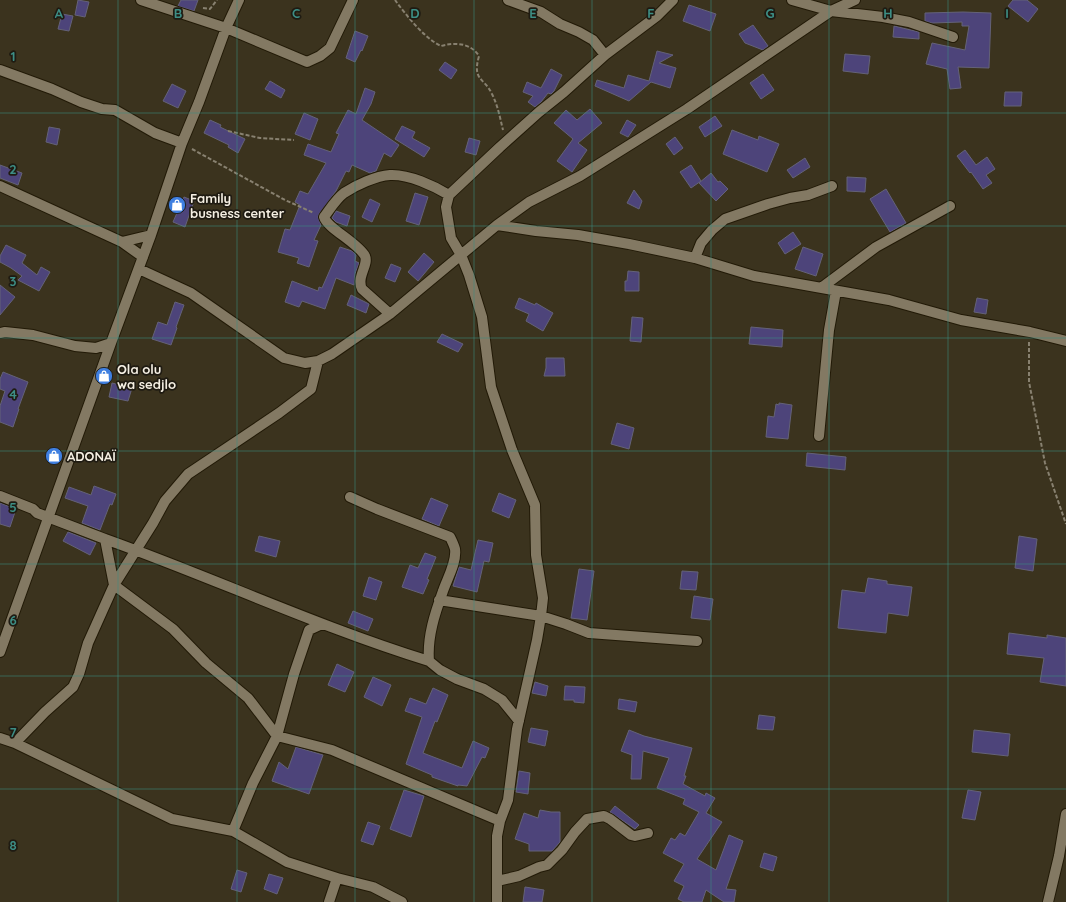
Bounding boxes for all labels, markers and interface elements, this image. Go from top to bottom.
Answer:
text: A [55,5,64,21]
text: B [174,5,182,21]
text: C [292,5,300,21]
text: D [410,5,420,21]
text: E [529,5,537,21]
text: F [647,5,655,21]
text: G [765,5,775,21]
text: H [883,5,893,21]
text: I [1005,5,1009,21]
text: 1 [10,48,16,64]
text: 2 [9,161,17,177]
place label: Family busness center [190,190,285,221]
shop icon: Family busness center [167,195,187,215]
text: 3 [10,273,17,289]
place label: Ola olu wa sedjlo [117,361,176,392]
shop icon: Ola olu wa sedjlo [94,366,114,386]
text: 4 [9,386,17,402]
shop icon: ADONAÏ [44,446,64,466]
place label: ADONAÏ [67,448,116,464]
text: 5 [9,499,17,515]
text: 6 [9,612,17,628]
text: 7 [9,724,17,740]
text: 8 [9,837,17,853]

